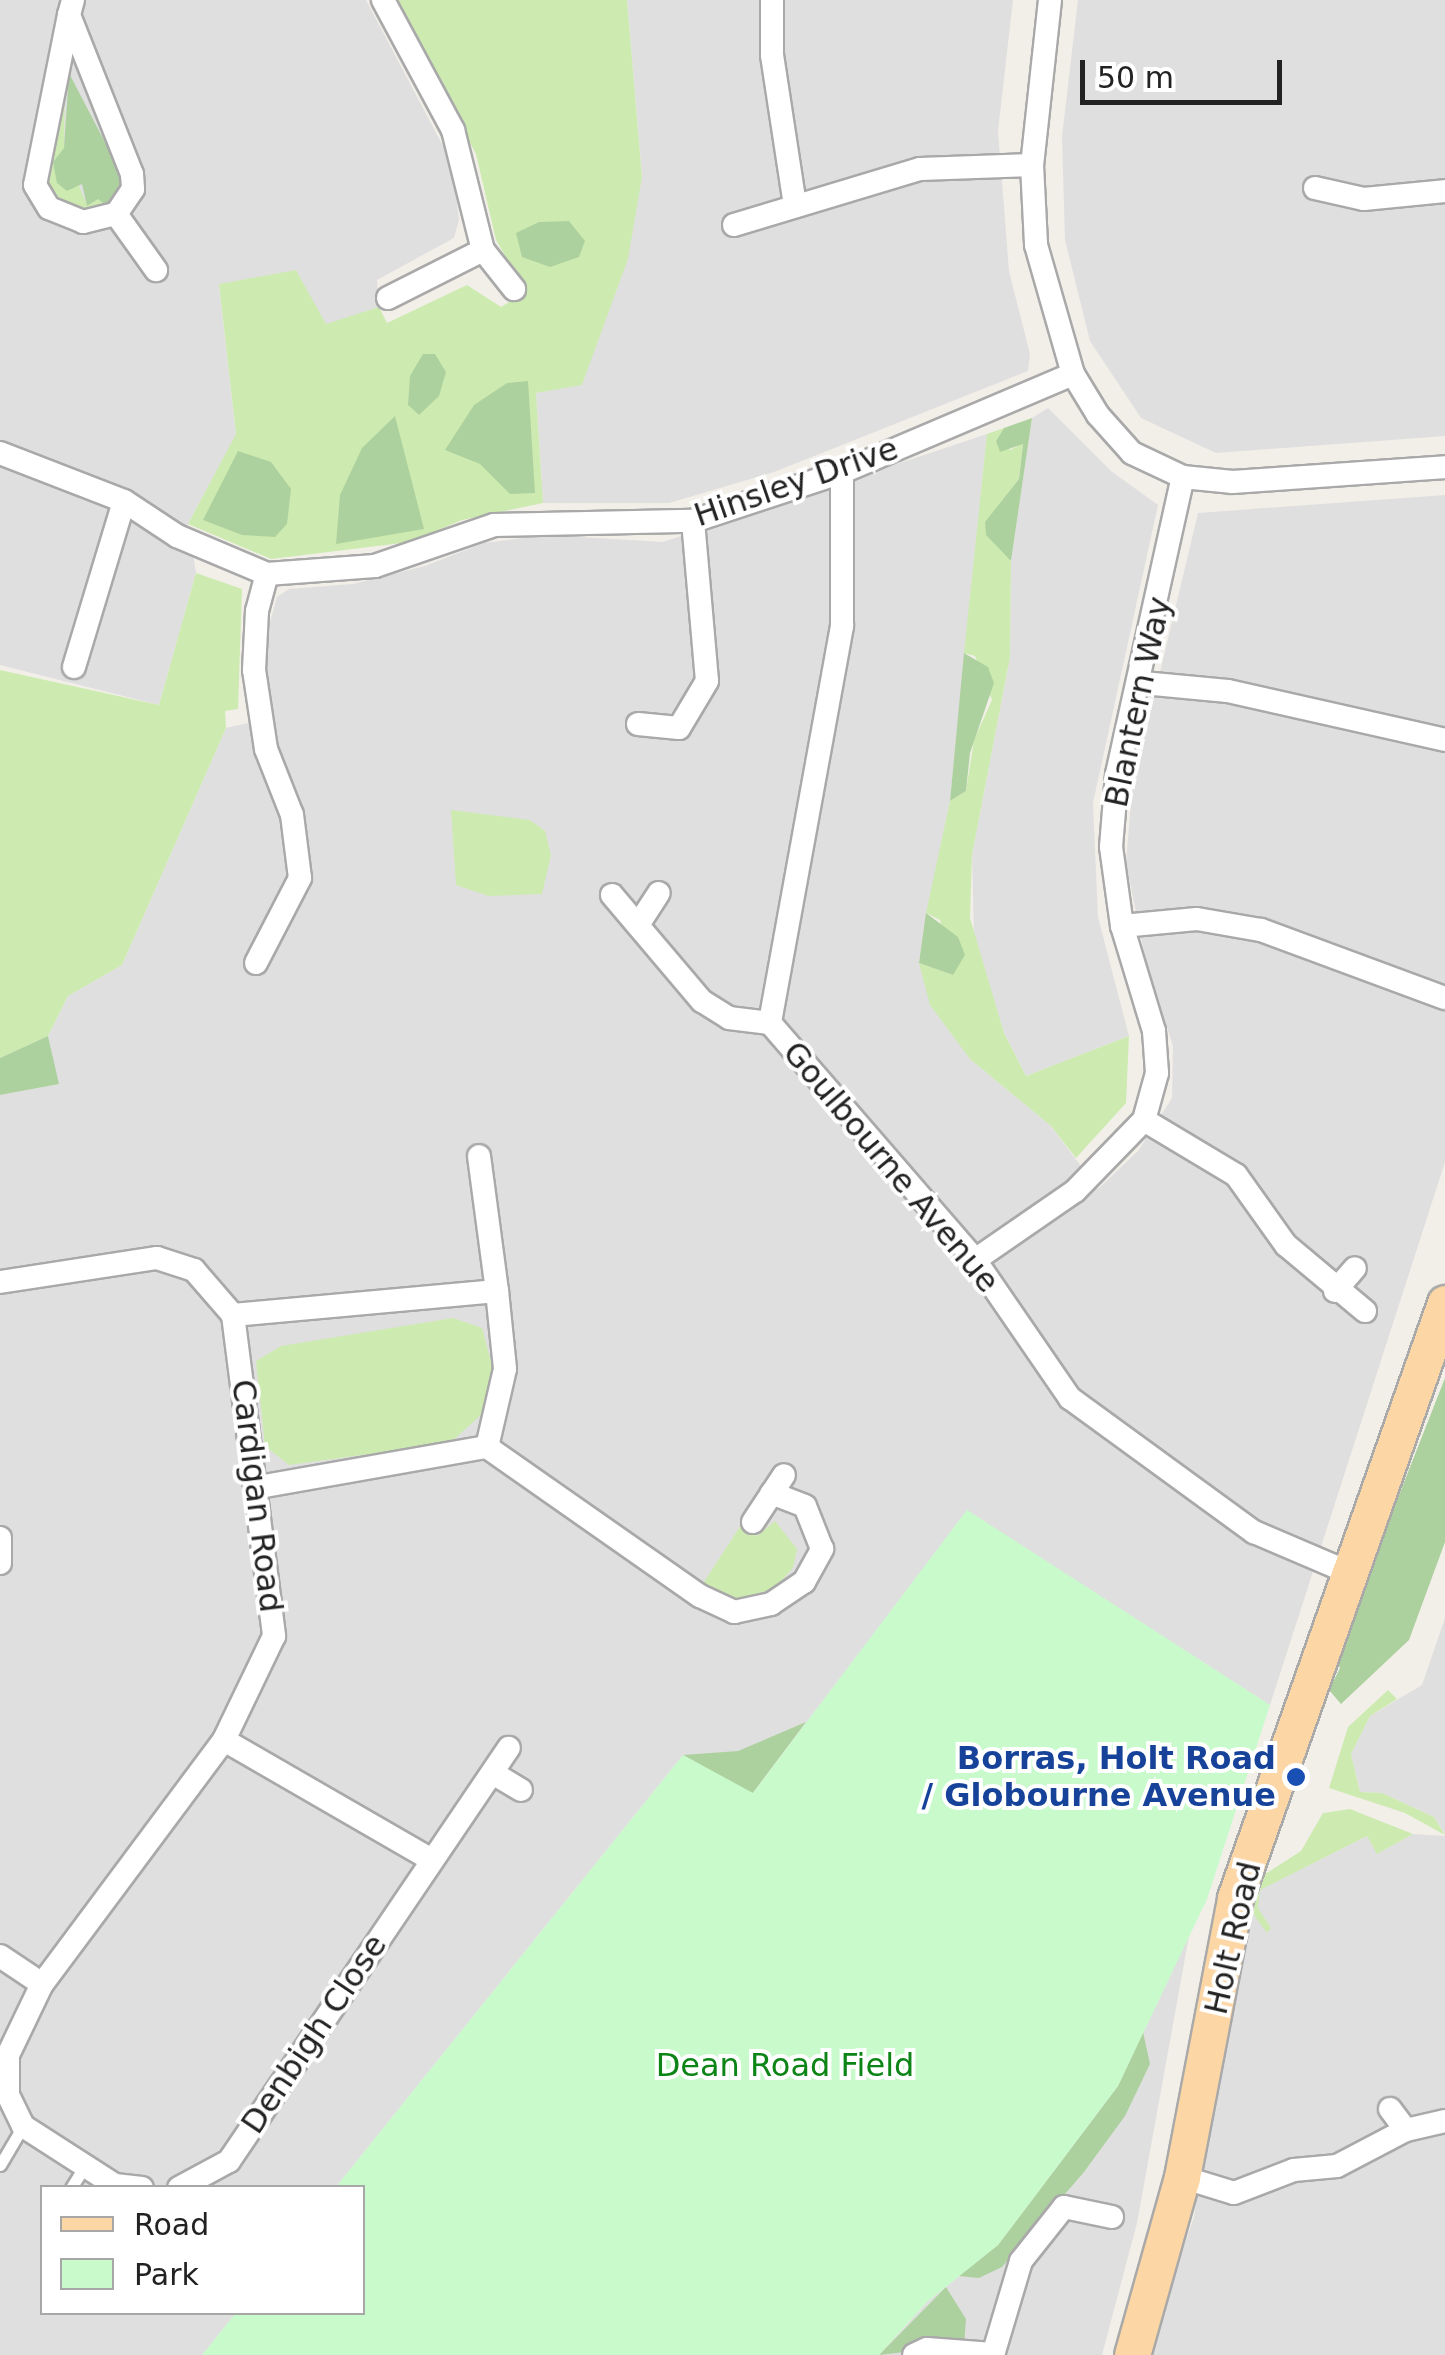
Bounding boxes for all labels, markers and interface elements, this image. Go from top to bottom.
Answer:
scale bar [1085,40,1288,102]
text: 50 m [1097,60,1174,95]
street label: Hinsley Drive [689,429,903,535]
street label: Blantern Way [1097,593,1179,811]
street label: Goulbourne Avenue [775,1034,1007,1300]
street label: Cardigan Road [224,1377,290,1615]
place label: Borras, Holt Road / Globourne Avenue [921,1740,1276,1815]
marker: Borras, Holt Road / Globourne Avenue [1285,1766,1307,1788]
street label: Holt Road [1197,1858,1269,2018]
street label: Denbigh Close [233,1927,395,2141]
park label: Dean Road Field [656,2046,914,2084]
legend [40,2185,365,2315]
text: Road [134,2207,209,2242]
text: Park [134,2257,199,2292]

